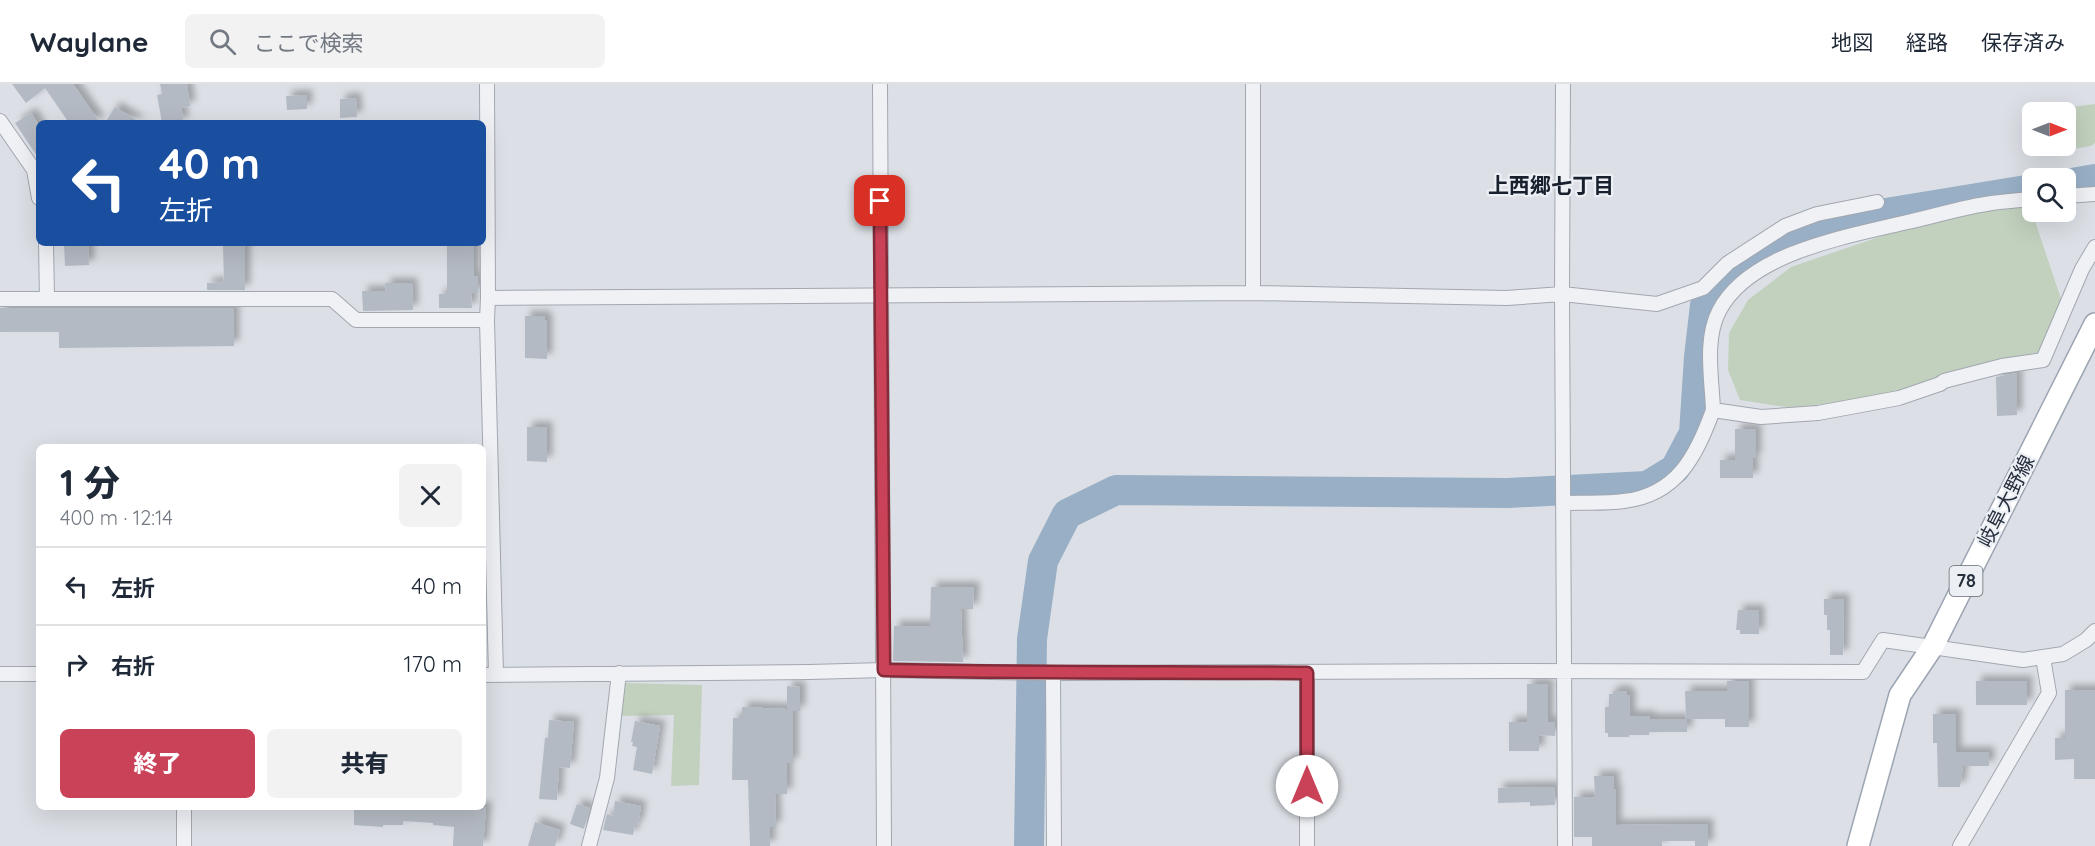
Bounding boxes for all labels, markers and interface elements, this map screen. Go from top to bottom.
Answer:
search box [185,14,605,68]
text: Waylane [30,24,149,59]
icon: search [206,25,239,58]
text: ここで検索 [254,29,364,57]
text: 地図 [1831,29,1873,55]
text: 経路 [1906,29,1948,55]
text: 保存済み [1981,29,2065,55]
north arrow [2022,102,2076,156]
map controls [2022,102,2076,222]
text: 40 m [159,137,260,190]
icon: left [60,144,138,222]
button: search [2022,168,2076,222]
district label: 上西郷七丁目 [1488,172,1614,198]
pin [854,175,905,226]
icon: arrive [863,184,896,217]
text: 左折 [159,193,213,227]
street label: 岐阜大野線 [1972,451,2039,551]
text: 1 分 [60,460,120,505]
button: close [399,464,462,527]
text: 400 m · 12:14 [60,505,173,530]
road number: 78 [1950,566,1982,596]
icon: left [60,570,93,603]
text: 40 m [411,572,462,600]
text: 左折 [111,574,155,602]
icon: right [60,648,93,681]
text: 170 m [403,650,462,678]
text: 右折 [111,652,155,680]
button: 終了 [60,729,255,798]
button: 共有 [267,729,462,798]
position arrow [1275,754,1339,818]

